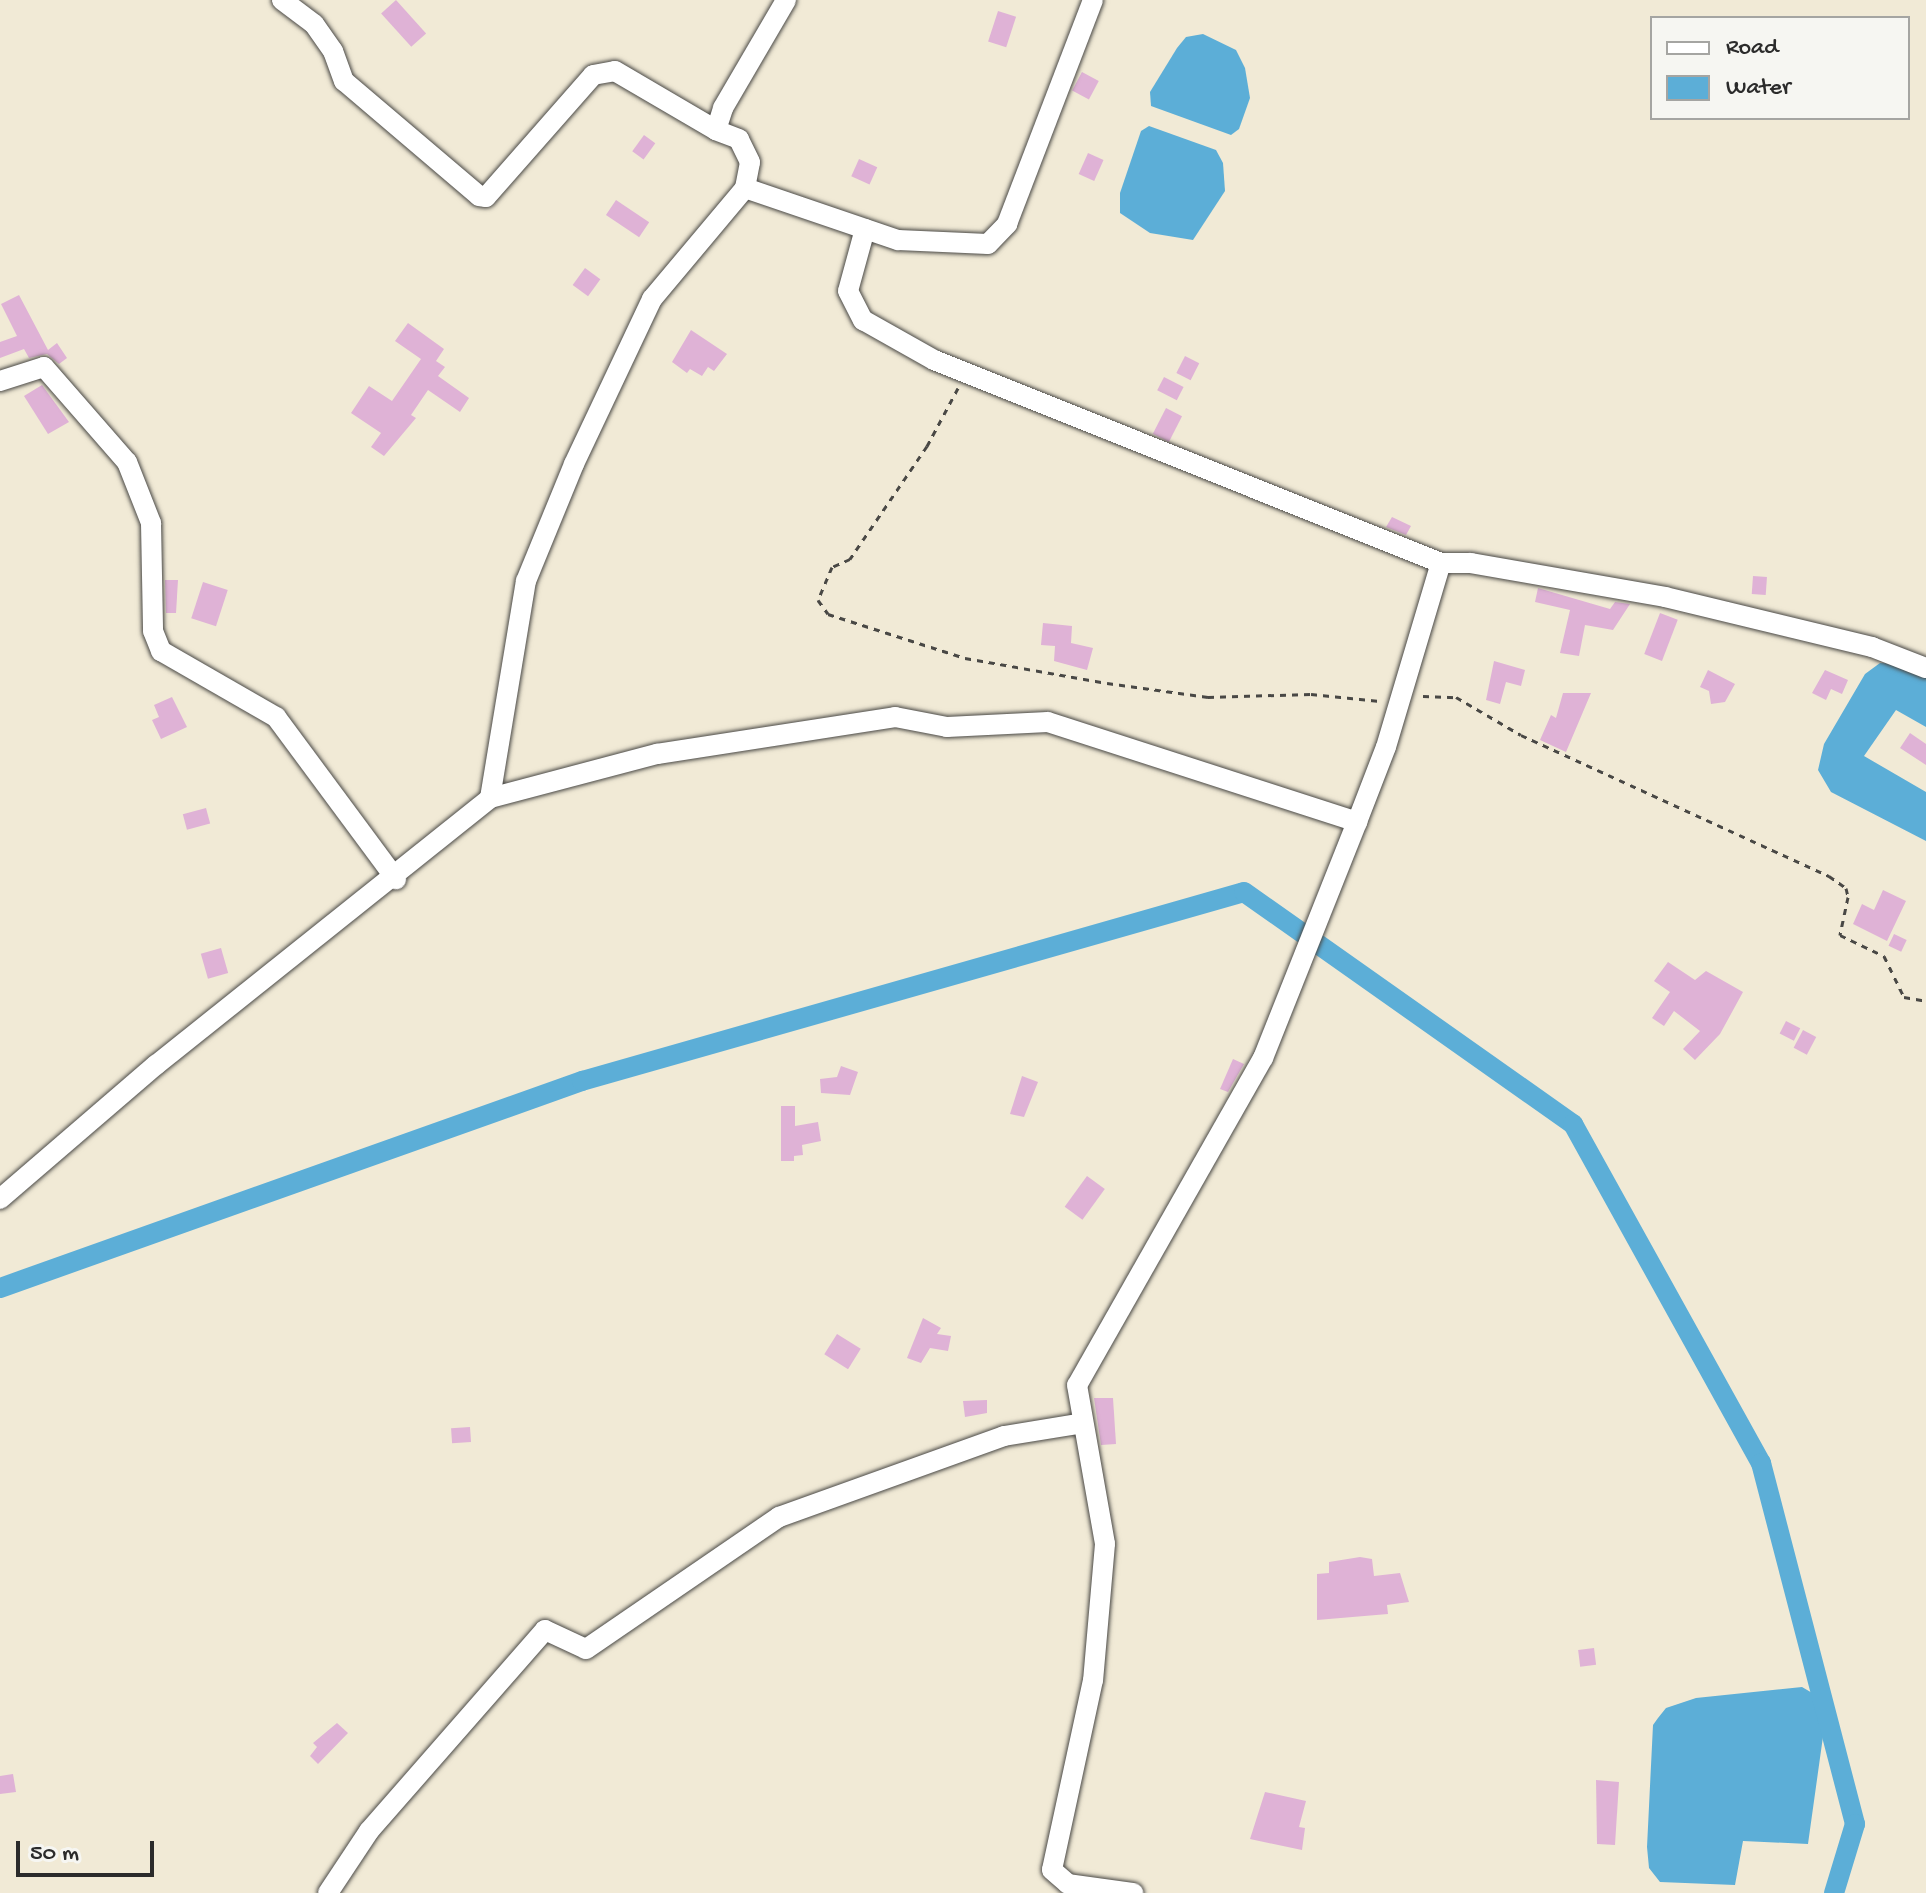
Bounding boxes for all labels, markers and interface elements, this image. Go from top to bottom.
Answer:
legend [1650,16,1910,120]
text: Road [1726,34,1778,63]
text: Water [1726,74,1790,103]
scale bar [20,1825,158,1875]
text: 50 m [30,1840,79,1869]

